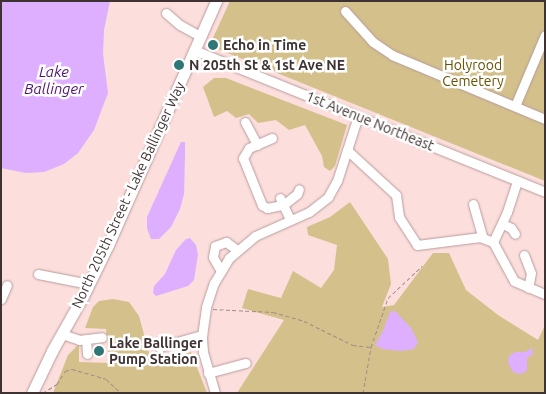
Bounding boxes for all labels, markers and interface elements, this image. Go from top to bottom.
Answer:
place label: Echo in Time [223,37,306,53]
marker: Echo in Time [207,39,219,51]
place label: N 205th St & 1st Ave NE [189,57,345,73]
park label: Holyrood Cemetery [442,57,504,90]
marker: N 205th St & 1st Ave NE [173,59,185,71]
water label: Lake Ballinger [24,62,84,97]
street label: North 205th Street - Lake Ballinger Way [68,79,188,311]
street label: 1st Avenue Northeast [304,88,436,154]
place label: Lake Ballinger Pump Station [109,335,203,368]
marker: Lake Ballinger Pump Station [93,345,105,357]

